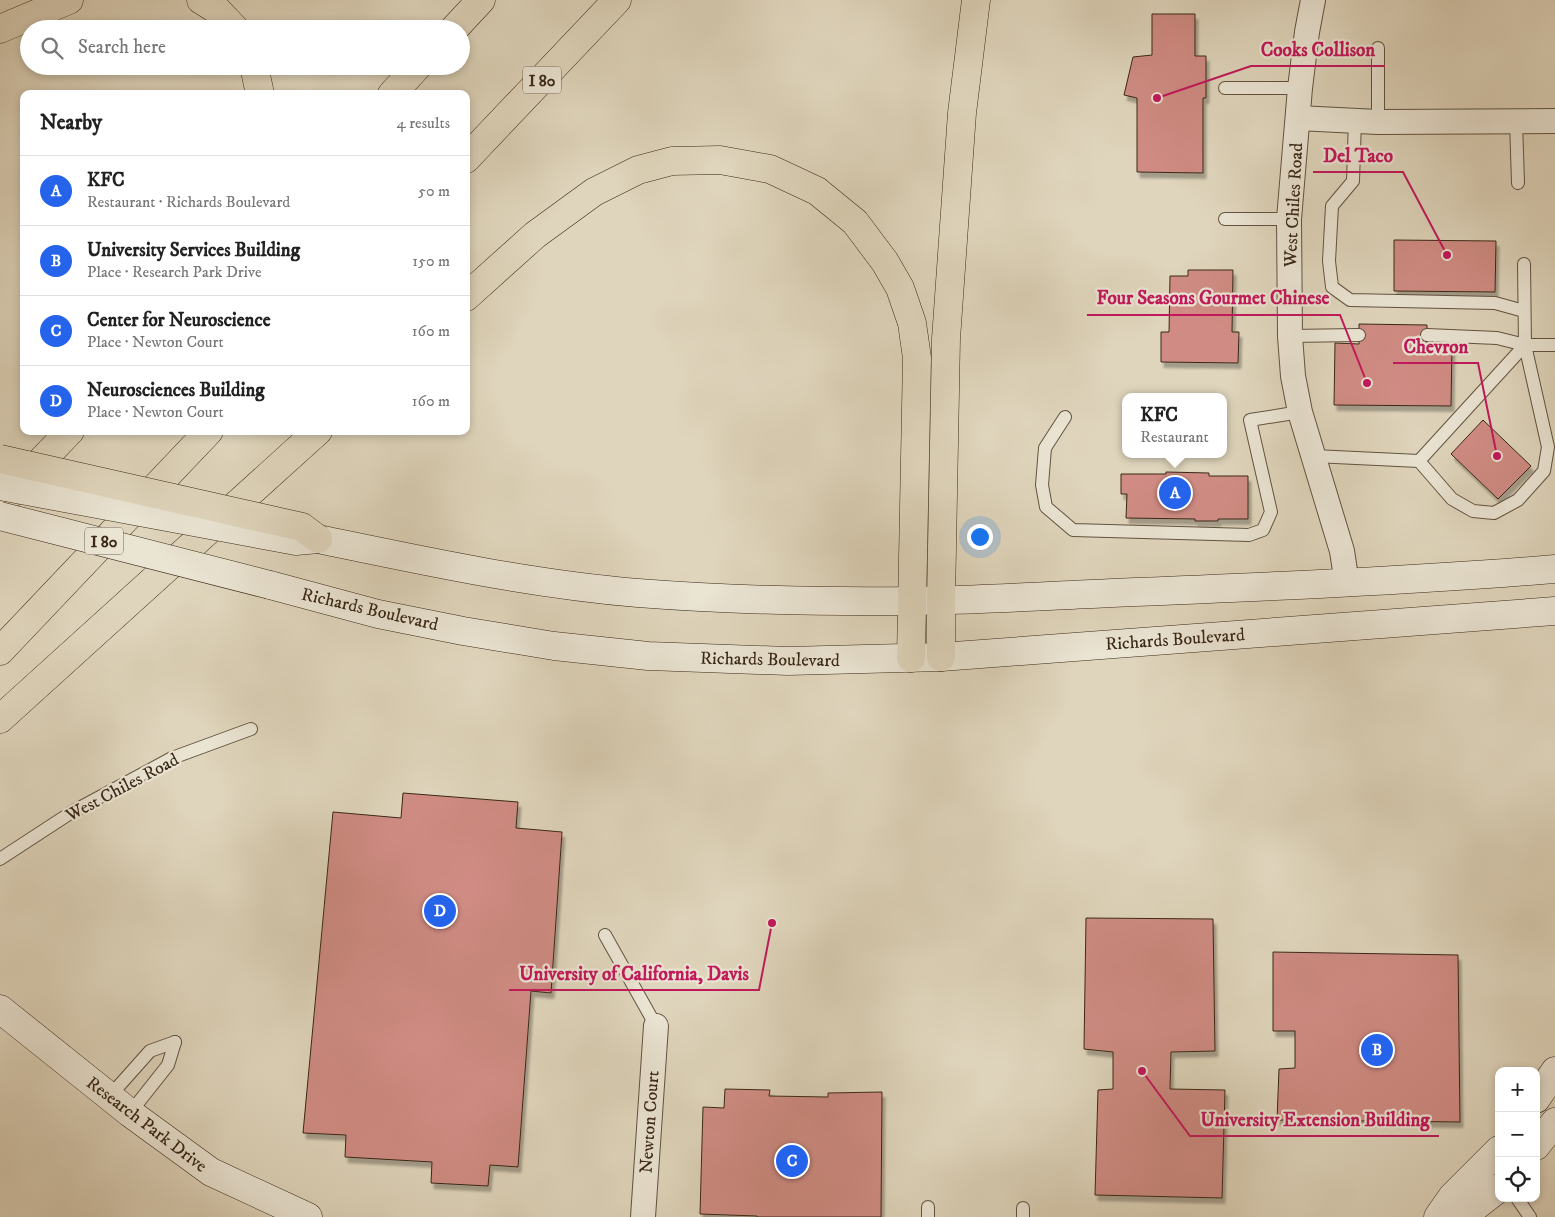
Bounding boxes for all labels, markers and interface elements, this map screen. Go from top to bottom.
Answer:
search box [20,20,470,75]
callout: Cooks Collison [1251,32,1385,66]
icon: search [38,34,66,62]
text: Search here [78,36,166,59]
text: Cooks Collison [1261,39,1376,62]
road number: I 80 [523,66,561,94]
text: Nearby [40,110,102,136]
text: 4 results [397,113,450,133]
callout: Del Taco [1313,138,1403,172]
street label: West Chiles Road [1280,142,1308,269]
text: Del Taco [1323,145,1393,168]
text: KFC [87,169,125,192]
text: A [51,181,61,201]
text: 50 m [418,181,450,201]
text: Restaurant · Richards Boulevard [87,192,290,212]
text: University Services Building [87,239,300,262]
text: B [51,251,61,271]
text: 150 m [412,251,450,271]
text: Place · Research Park Drive [87,262,262,282]
callout: Four Seasons Gourmet Chinese [1087,281,1340,315]
text: Four Seasons Gourmet Chinese [1097,287,1330,310]
text: Center for Neuroscience [87,309,271,332]
text: C [51,321,61,341]
text: 160 m [412,321,450,341]
callout: Chevron [1393,329,1478,363]
text: Place · Newton Court [87,332,224,352]
text: Chevron [1403,336,1470,359]
text: Neurosciences Building [87,379,265,402]
text: D [50,391,62,411]
text: 160 m [412,391,450,411]
popup [1122,393,1227,458]
text: Place · Newton Court [87,402,224,422]
text: KFC [1140,404,1178,427]
text: Restaurant [1140,427,1209,447]
pin: A [1159,474,1191,512]
your location [967,524,993,550]
road number: I 80 [85,528,123,554]
street label: Richards Boulevard [299,584,440,636]
street label: Richards Boulevard [1105,624,1246,656]
street label: Richards Boulevard [700,648,840,672]
street label: West Chiles Road [61,749,183,827]
pin: D [424,892,456,930]
callout: University of California, Davis [509,956,759,990]
text: University of California, Davis [519,963,749,986]
pin: B [1361,1031,1393,1069]
map controls [1495,1067,1540,1202]
button: + [1495,1067,1540,1112]
street label: Newton Court [635,1070,665,1174]
street label: Research Park Drive [82,1072,211,1177]
callout: University Extension Building [1190,1102,1439,1136]
text: University Extension Building [1200,1109,1430,1132]
button: − [1495,1112,1540,1157]
pin: C [776,1142,808,1180]
button: locate [1495,1157,1540,1202]

